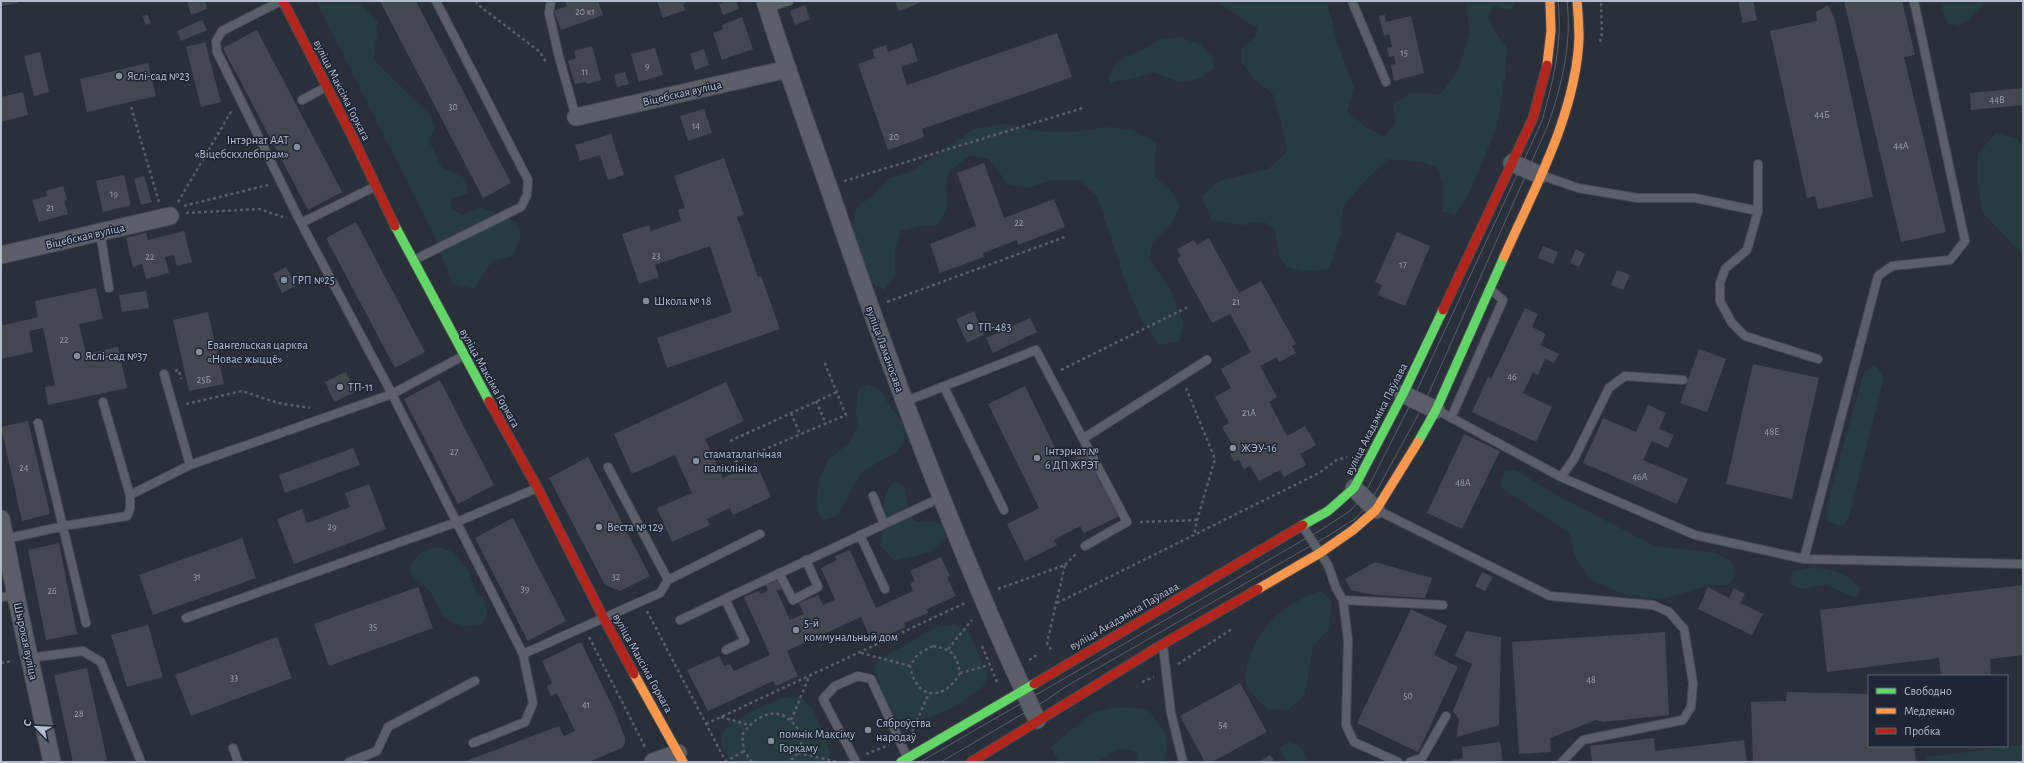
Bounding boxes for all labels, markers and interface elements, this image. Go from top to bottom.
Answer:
house number: 20 к1 [575,7,595,17]
street label: вуліца Максіма Горкага [310,38,373,143]
house number: 15 [1400,48,1408,58]
house number: 9 [645,61,650,71]
house number: 11 [582,67,588,77]
place label: Яслі-сад №23 [127,70,190,82]
marker: Яслі-сад №23 [114,71,124,81]
street label: Віцебская вуліца [641,78,724,109]
house number: 44В [1989,95,2005,105]
house number: 30 [448,102,458,112]
house number: 44Б [1814,110,1830,120]
house number: 14 [692,121,700,131]
house number: 20 [889,132,899,142]
place label: Інтэрнат ААТ «Віцебскхлебпрам» [194,134,289,160]
house number: 44А [1893,141,1909,151]
marker: Інтэрнат ААТ «Віцебскхлебпрам» [292,142,302,152]
house number: 19 [110,189,118,199]
house number: 21 [46,203,54,213]
house number: 22 [1014,218,1024,228]
street label: Віцебская вуліца [44,221,127,252]
house number: 23 [652,251,660,261]
house number: 22 [145,252,155,262]
house number: 17 [1399,260,1407,270]
place label: ГРП №25 [292,274,335,286]
marker: ГРП №25 [279,275,289,285]
place label: Школа № 18 [654,295,712,307]
marker: Школа № 18 [641,296,651,306]
house number: 21 [1232,297,1240,307]
street label: вуліца Ламаносава [863,304,906,395]
place label: ТП-483 [978,321,1011,333]
marker: ТП-483 [965,322,975,332]
street label: вуліца Максіма Горкага [457,326,523,431]
house number: 22 [59,335,69,345]
place label: Евангельская царква «Новае жыццё» [207,339,308,365]
marker: Евангельская царква «Новае жыццё» [194,347,204,357]
place label: Яслі-сад №37 [85,350,147,362]
marker: Яслі-сад №37 [72,351,82,361]
street label: вуліца Акадэміка Паўлава [1342,361,1411,477]
house number: 46 [1507,372,1517,382]
house number: 25Б [197,375,212,385]
place label: ТП-11 [348,381,373,393]
marker: ТП-11 [335,382,345,392]
house number: 21А [1242,408,1256,418]
house number: 48Е [1765,427,1779,437]
place label: ЖЭУ-16 [1241,442,1277,454]
marker: ЖЭУ-16 [1228,443,1238,453]
place label: Інтэрнат № 6 ДП ЖРЭТ [1045,445,1099,471]
house number: 27 [450,447,458,457]
place label: стаматалагічная паліклініка [704,448,782,474]
marker: Інтэрнат № 6 ДП ЖРЭТ [1032,453,1042,463]
marker: стаматалагічная паліклініка [691,456,701,466]
house number: 24 [19,463,29,473]
house number: 46А [1632,472,1648,482]
house number: 48А [1455,478,1471,488]
place label: Веста № 129 [607,521,664,533]
house number: 29 [327,522,337,532]
marker: Веста № 129 [594,522,604,532]
house number: 31 [193,572,201,582]
house number: 32 [612,572,621,582]
street label: вуліца Акадэміка Паўлава [1067,580,1182,653]
house number: 39 [521,584,530,594]
house number: 26 [47,586,57,596]
street label: Шырокая вуліца [11,601,40,682]
street label: вуліца Максіма Горкага [610,611,676,716]
place label: 5-й коммунальный дом [804,617,898,644]
house number: 35 [369,622,377,632]
marker: 5-й коммунальный дом [791,625,801,635]
house number: 33 [230,673,238,683]
house number: 48 [1586,675,1596,685]
legend [1868,675,2008,747]
text: Свободно [1904,685,1952,697]
house number: 50 [1403,691,1413,701]
house number: 41 [582,700,590,710]
text: Медленно [1904,705,1955,717]
north arrow [16,707,56,747]
house number: 28 [74,709,84,719]
place label: Сяброўства народаў [876,717,931,744]
text: С [21,718,34,728]
house number: 54 [1219,720,1228,730]
marker: Сяброўства народаў [863,725,873,735]
text: Пробка [1904,725,1941,737]
place label: помнік Максіму Горкаму [779,728,855,755]
marker: помнік Максіму Горкаму [766,736,776,746]

